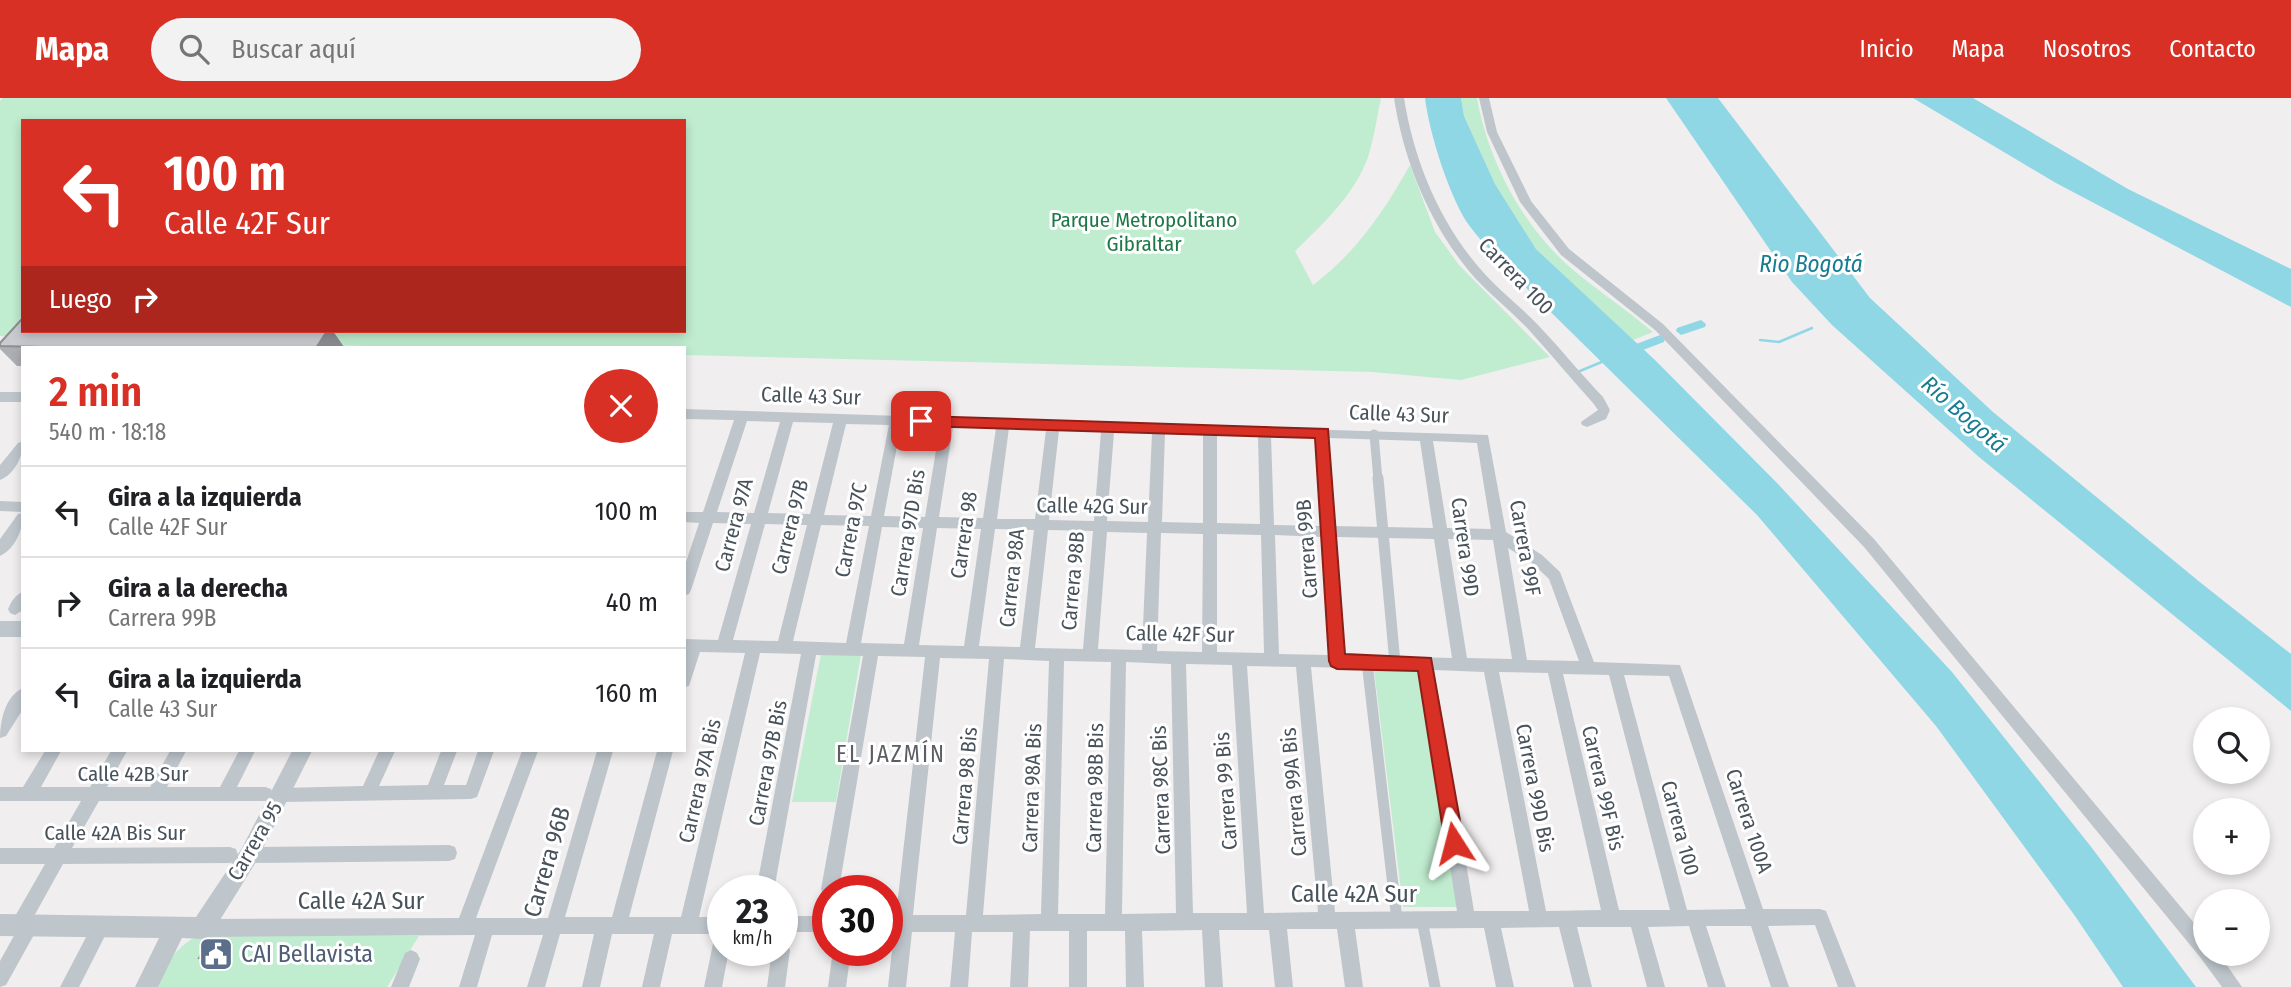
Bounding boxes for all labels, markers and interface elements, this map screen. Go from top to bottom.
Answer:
search box [151,18,641,81]
text: Mapa [35,29,109,69]
icon: search [175,30,213,68]
text: Buscar aquí [231,34,356,65]
text: Inicio [1860,35,1914,63]
text: Mapa [1952,35,2005,63]
text: Nosotros [2043,35,2131,63]
text: Contacto [2169,35,2256,63]
text: 100 m [164,144,286,203]
icon: left [49,147,140,238]
text: Calle 42F Sur [164,204,330,242]
park label: Parque Metropolitano Gibraltar [1051,207,1237,257]
street label: Carrera 100 [1473,232,1559,320]
water label: Rio Bogotá [1759,250,1863,278]
icon: right [126,280,164,318]
text: Luego [49,284,112,315]
text: 2 min [49,367,142,417]
button: close [584,369,658,443]
water label: Río Bogotá [1916,370,2012,458]
street label: Calle 43 Sur [761,381,862,411]
pin [891,391,951,451]
street label: Calle 43 Sur [1349,399,1450,429]
icon: arrive [902,402,940,440]
text: 540 m · 18:18 [49,418,166,446]
street label: Carrera 97D Bis [885,468,931,598]
street label: Carrera 97A [709,475,759,575]
street label: Carrera 97B [766,477,814,577]
street label: Carrera 97C [829,480,873,580]
text: Gira a la izquierda [108,482,302,513]
street label: Carrera 98 [945,490,983,580]
street label: Calle 42G Sur [1036,492,1149,520]
icon: left [49,493,87,531]
text: 100 m [595,496,658,527]
street label: Carrera 99D [1445,496,1485,598]
street label: Carrera 99F [1504,498,1546,598]
street label: Carrera 99B [1291,499,1323,599]
text: Calle 42F Sur [108,513,227,541]
street label: Carrera 98A [994,527,1030,629]
street label: Carrera 98B [1056,530,1090,632]
text: Gira a la derecha [108,573,288,604]
icon: right [49,584,87,622]
text: 40 m [606,587,658,618]
text: Carrera 99B [108,604,216,632]
street label: Calle 42F Sur [1125,620,1235,648]
text: Gira a la izquierda [108,664,302,695]
icon: left [49,675,87,713]
text: 160 m [595,678,658,709]
text: Calle 43 Sur [108,695,217,723]
street label: Carrera 97B Bis [743,698,793,828]
map controls [2193,707,2270,966]
button: search [2193,707,2270,784]
street label: Carrera 97A Bis [673,716,727,846]
street label: Carrera 99D Bis [1510,722,1560,855]
street label: Carrera 98A Bis [1017,723,1047,853]
street label: Carrera 98B Bis [1081,723,1109,853]
street label: Carrera 99F Bis [1576,723,1630,853]
street label: Carrera 98C Bis [1146,725,1176,855]
street label: Carrera 98 Bis [947,726,983,846]
street label: Carrera 99A Bis [1275,727,1313,857]
street label: Carrera 99 Bis [1209,731,1243,851]
district label: EL JAZMÍN [836,739,946,768]
street label: Calle 42B Sur [77,761,189,787]
street label: Carrera 100A [1720,766,1778,876]
street label: Carrera 100 [1655,778,1705,878]
street label: Carrera 95 [222,797,288,885]
button: + [2193,798,2270,875]
street label: Carrera 96B [518,804,576,920]
position arrow [1417,806,1491,880]
street label: Calle 42A Bis Sur [44,820,186,846]
speed limit sign: 30 [812,875,903,966]
street label: Calle 42A Sur [1291,880,1418,908]
street label: Calle 42A Sur [298,887,425,915]
button: − [2193,889,2270,966]
text: 23 [736,890,769,932]
text: km/h [732,927,773,949]
public building icon: CAI Bellavista [197,935,235,973]
place label: CAI Bellavista [241,940,373,968]

